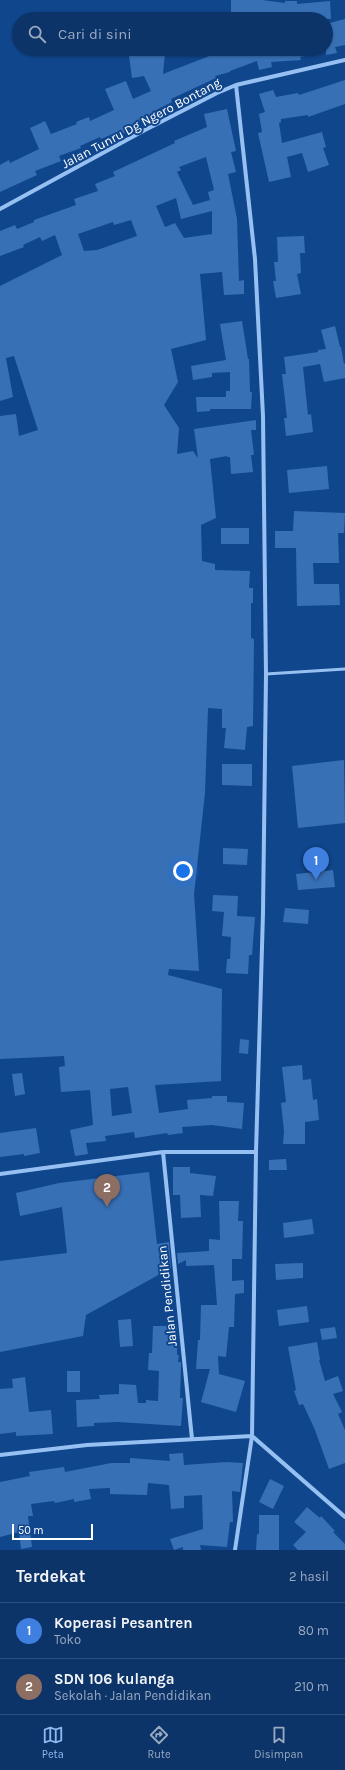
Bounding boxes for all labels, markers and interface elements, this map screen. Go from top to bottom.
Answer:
search box [12,12,333,56]
icon: search [26,23,48,45]
text: Cari di sini [58,25,132,43]
street label: Jalan Tunru Dg Ngero Bontang [59,74,224,171]
pin: 1 [303,847,329,880]
your location [173,861,193,881]
pin: 2 [94,1174,120,1207]
street label: Jalan Pendidikan [154,1245,180,1347]
scale bar [12,1522,93,1541]
text: 50 m [18,1524,44,1537]
text: Terdekat [16,1566,85,1586]
text: 2 hasil [289,1569,329,1584]
text: Koperasi Pesantren [54,1614,192,1632]
text: 1 [27,1623,31,1638]
text: 80 m [298,1623,329,1638]
text: Toko [54,1632,81,1647]
text: SDN 106 kulanga [54,1670,175,1688]
text: 2 [25,1679,33,1694]
text: 210 m [294,1679,329,1694]
text: Sekolah · Jalan Pendidikan [54,1688,211,1703]
tab: Peta [42,1724,64,1761]
tab: Rute [147,1724,171,1761]
tab: Disimpan [254,1724,303,1761]

